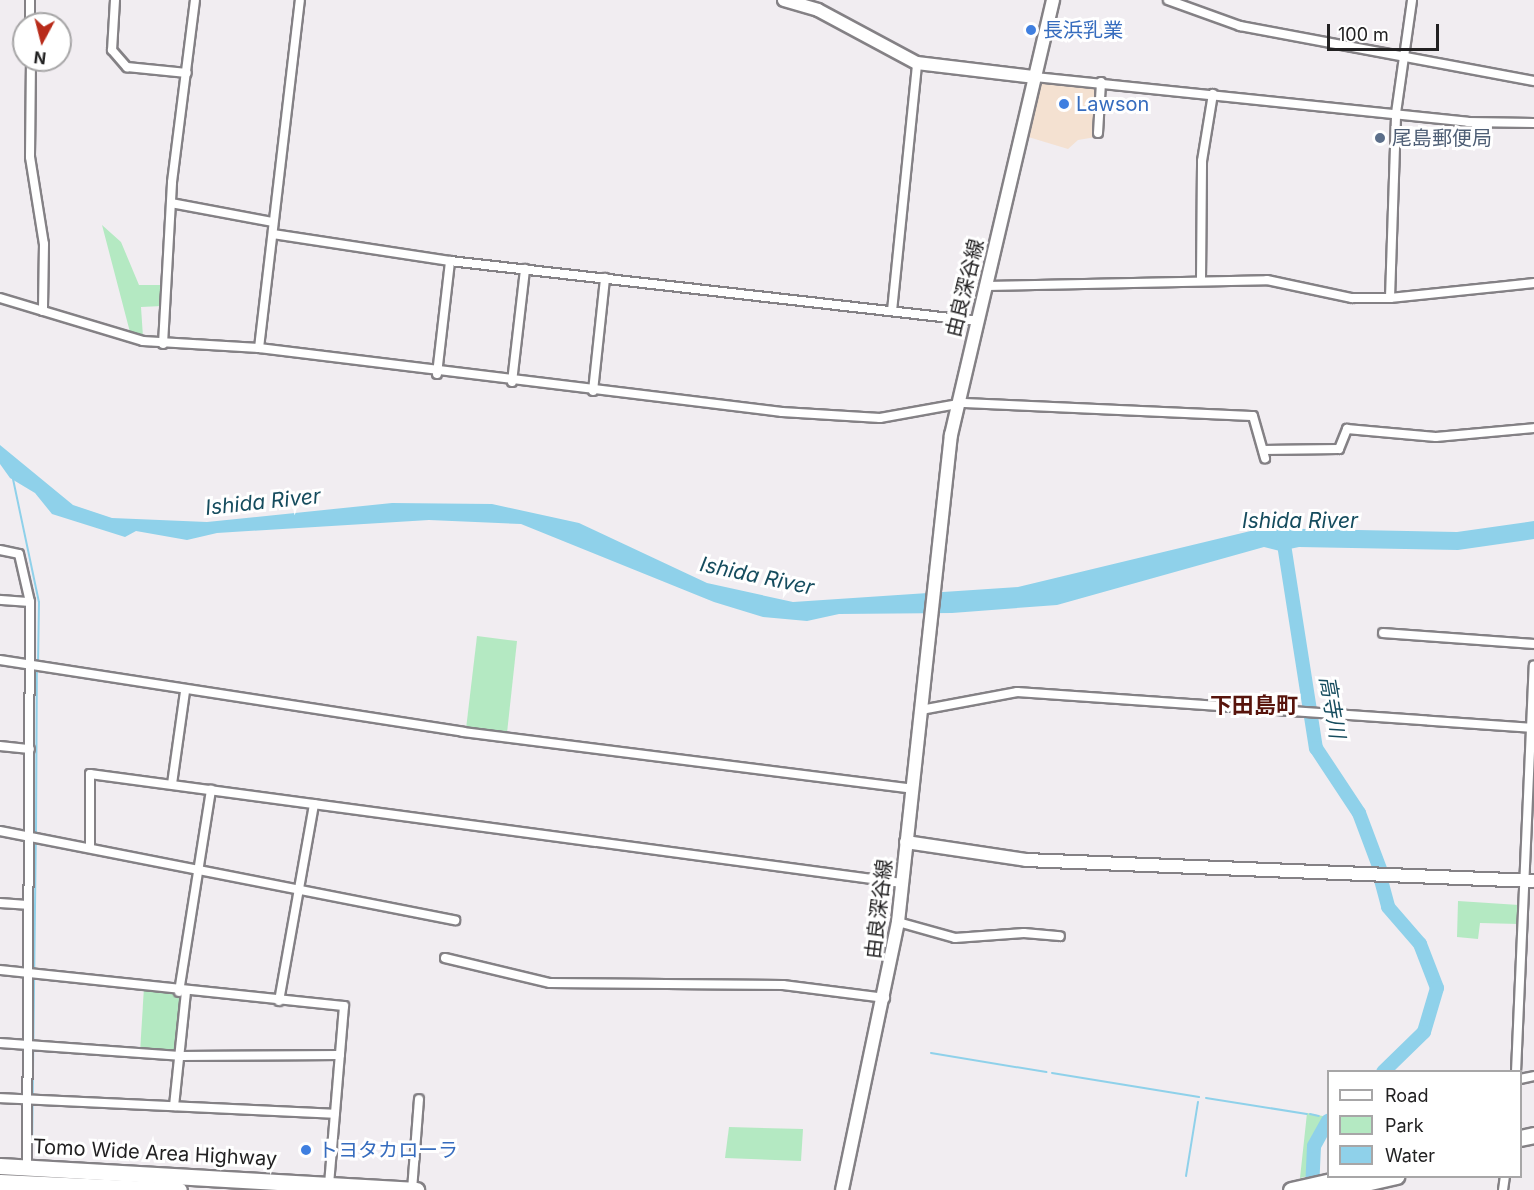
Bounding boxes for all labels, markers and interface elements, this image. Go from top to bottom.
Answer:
north arrow [12,12,72,72]
scale bar [1330,12,1442,50]
place label: 長浜乳業 [1043,18,1123,42]
marker: 長浜乳業 [1024,23,1038,37]
text: 100 m [1338,24,1389,45]
text: N [33,47,47,69]
place label: Lawson [1076,92,1149,116]
marker: Lawson [1057,97,1071,111]
place label: 尾島郵便局 [1392,126,1492,150]
marker: 尾島郵便局 [1373,131,1387,145]
street label: 由良深谷線 [941,237,989,339]
water label: Ishida River [204,483,322,521]
water label: Ishida River [1242,508,1358,534]
water label: Ishida River [698,552,816,600]
water label: 高寺川 [1314,674,1350,740]
district label: 下田島町 [1210,693,1298,719]
street label: 由良深谷線 [861,858,897,960]
legend [1327,1070,1522,1178]
text: Road [1385,1085,1428,1106]
text: Park [1385,1115,1424,1136]
street label: Tomo Wide Area Highway [32,1135,278,1171]
place label: トヨタカローラ [318,1138,458,1162]
marker: トヨタカローラ [299,1143,313,1157]
text: Water [1385,1145,1435,1166]

